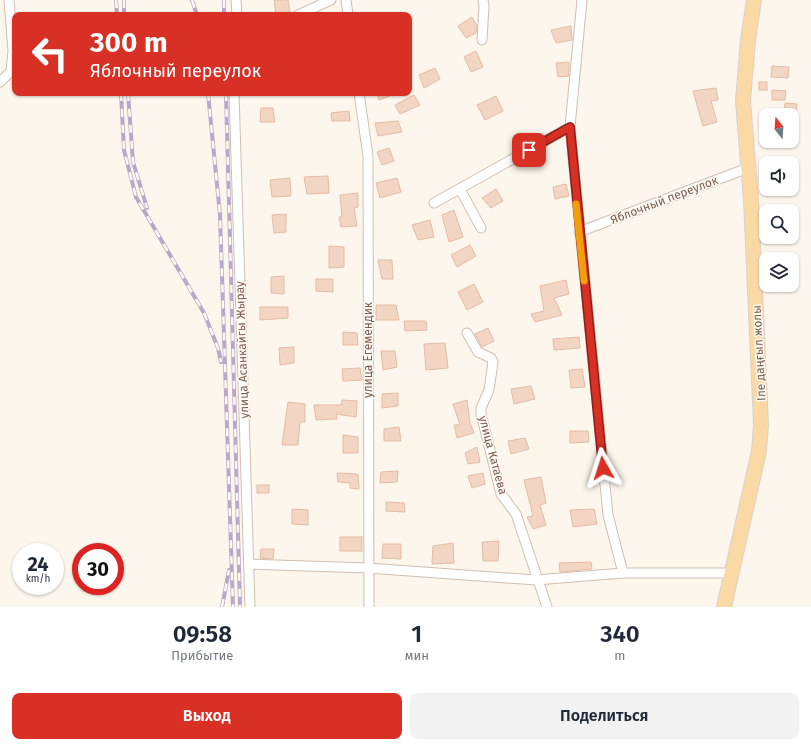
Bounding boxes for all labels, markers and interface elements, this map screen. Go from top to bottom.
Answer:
text: 300 m [90,26,168,59]
icon: left [24,28,76,80]
text: Яблочный переулок [90,60,261,82]
north arrow [759,108,799,148]
map controls [759,108,799,292]
pin [512,133,546,167]
icon: arrive [518,139,540,161]
button: sound [759,156,799,196]
street label: Яблочный переулок [608,173,720,227]
button: search [759,204,799,244]
button: layers [759,252,799,292]
street label: улица Асанкайгы Жырау [233,281,251,419]
street label: улица Егемендик [361,301,375,398]
street label: Іле даңғыл жолы [750,305,768,401]
street label: улица Катаева [476,414,510,496]
position arrow [582,447,624,489]
speed limit sign: 30 [72,543,124,595]
text: 24 [27,552,49,576]
text: km/h [26,573,50,585]
text: 09:58 [173,620,232,648]
text: 1 [411,620,422,648]
text: 340 [600,620,640,648]
text: Прибытие [171,648,233,663]
text: мин [405,648,429,663]
text: m [614,648,626,663]
button: Выход [12,693,402,739]
button: Поделиться [410,693,799,739]

